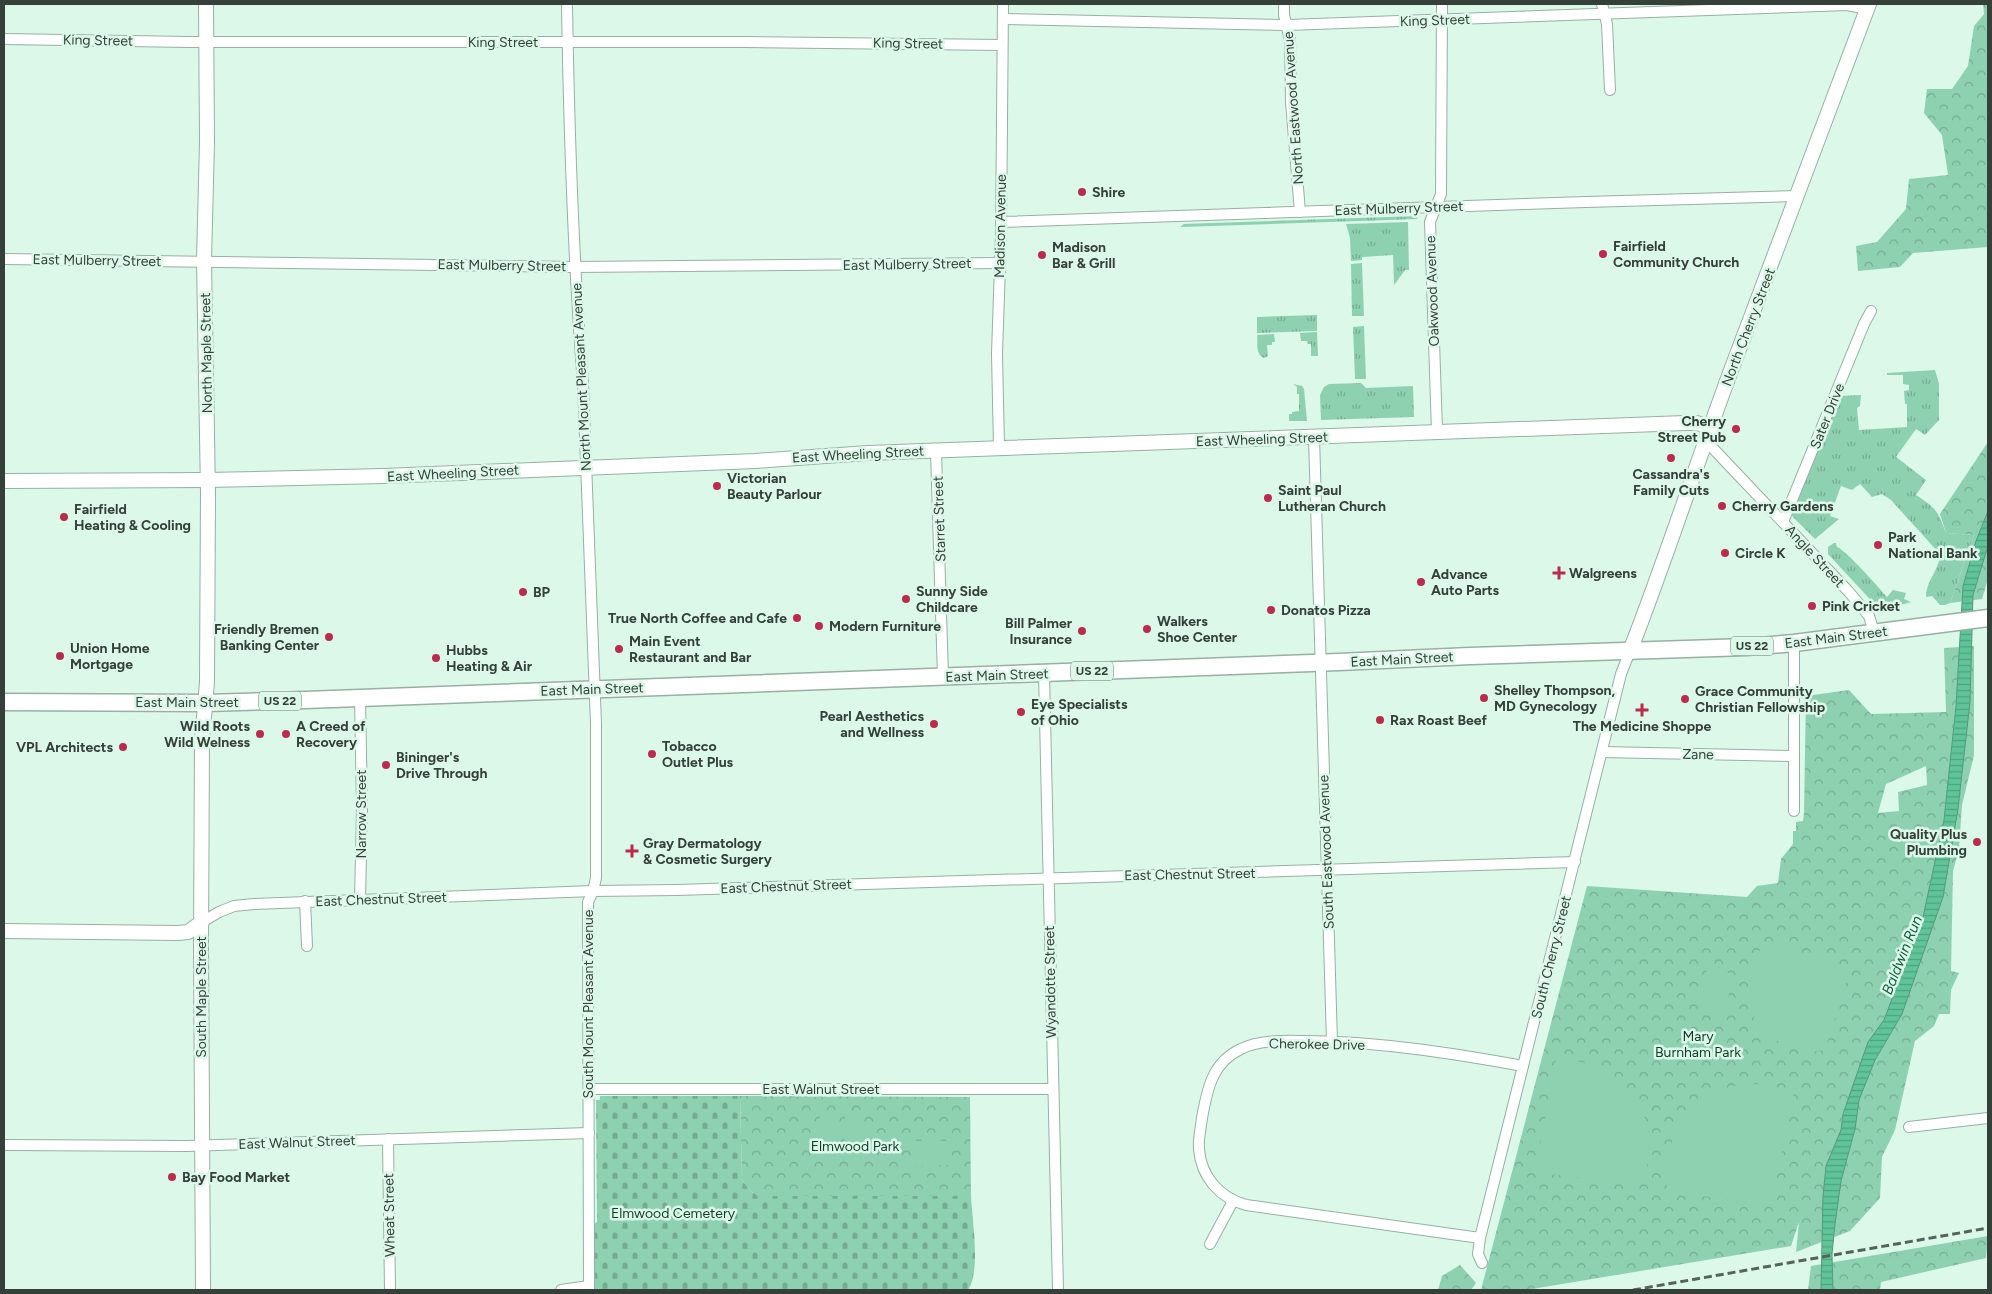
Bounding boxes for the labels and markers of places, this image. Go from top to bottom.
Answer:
place label: Shire [1092,184,1125,201]
marker: Shire [1076,186,1088,198]
place label: Fairfield Community Church [1613,238,1739,271]
place label: Madison Bar & Grill [1052,239,1115,272]
marker: Fairfield Community Church [1597,248,1609,260]
marker: Madison Bar & Grill [1036,249,1048,261]
place label: Cherry Street Pub [1657,413,1727,446]
marker: Cherry Street Pub [1730,423,1742,435]
marker: Cassandra's Family Cuts [1665,452,1677,464]
place label: Cassandra's Family Cuts [1632,466,1710,499]
place label: Victorian Beauty Parlour [727,470,822,503]
marker: Victorian Beauty Parlour [711,480,723,492]
place label: Saint Paul Lutheran Church [1278,482,1386,515]
marker: Saint Paul Lutheran Church [1262,492,1274,504]
place label: Cherry Gardens [1732,498,1834,515]
marker: Cherry Gardens [1716,500,1728,512]
place label: Fairfield Heating & Cooling [74,501,191,534]
marker: Fairfield Heating & Cooling [58,511,70,523]
place label: Park National Bank [1888,529,1978,562]
marker: Park National Bank [1872,539,1884,551]
place label: Circle K [1735,545,1786,562]
marker: Circle K [1719,547,1731,559]
place label: Walgreens [1569,565,1637,582]
place label: Advance Auto Parts [1431,566,1500,599]
marker: Walgreens [1553,567,1565,579]
marker: Advance Auto Parts [1415,576,1427,588]
place label: Sunny Side Childcare [916,583,988,616]
place label: BP [533,584,551,601]
marker: BP [517,586,529,598]
marker: Sunny Side Childcare [900,593,912,605]
place label: Pink Cricket [1822,598,1901,615]
marker: Pink Cricket [1806,600,1818,612]
place label: Donatos Pizza [1281,602,1371,619]
marker: Donatos Pizza [1265,604,1277,616]
place label: True North Coffee and Cafe [608,610,787,627]
marker: True North Coffee and Cafe [791,612,803,624]
place label: Walkers Shoe Center [1157,613,1238,646]
place label: Bill Palmer Insurance [1005,615,1073,648]
place label: Modern Furniture [829,618,941,635]
marker: Modern Furniture [813,620,825,632]
place label: Friendly Bremen Banking Center [214,621,320,654]
marker: Walkers Shoe Center [1141,623,1153,635]
marker: Bill Palmer Insurance [1076,625,1088,637]
marker: Friendly Bremen Banking Center [323,631,335,643]
place label: Main Event Restaurant and Bar [629,633,752,666]
place label: Union Home Mortgage [70,640,150,673]
place label: Hubbs Heating & Air [446,642,533,675]
marker: Main Event Restaurant and Bar [613,643,625,655]
marker: Union Home Mortgage [54,650,66,662]
marker: Hubbs Heating & Air [430,652,442,664]
place label: Shelley Thompson, MD Gynecology [1494,682,1615,715]
place label: Grace Community Christian Fellowship [1695,683,1825,716]
marker: Shelley Thompson, MD Gynecology [1478,692,1490,704]
marker: Grace Community Christian Fellowship [1679,693,1691,705]
place label: Eye Specialists of Ohio [1031,696,1128,729]
marker: The Medicine Shoppe [1636,704,1648,716]
marker: Eye Specialists of Ohio [1015,706,1027,718]
place label: Pearl Aesthetics and Wellness [819,708,924,741]
place label: Rax Roast Beef [1390,712,1488,729]
marker: Rax Roast Beef [1374,714,1386,726]
place label: Wild Roots Wild Welness [164,718,250,751]
place label: A Creed of Recovery [296,718,366,751]
marker: Pearl Aesthetics and Wellness [928,718,940,730]
place label: The Medicine Shoppe [1573,718,1712,735]
marker: Wild Roots Wild Welness [254,728,266,740]
marker: A Creed of Recovery [280,728,292,740]
place label: Tobacco Outlet Plus [662,738,734,771]
place label: VPL Architects [16,739,113,756]
marker: VPL Architects [117,741,129,753]
marker: Tobacco Outlet Plus [646,748,658,760]
place label: Bininger's Drive Through [396,749,487,782]
marker: Bininger's Drive Through [380,759,392,771]
place label: Quality Plus Plumbing [1890,826,1967,859]
place label: Gray Dermatology & Cosmetic Surgery [643,835,773,868]
marker: Quality Plus Plumbing [1971,836,1983,848]
marker: Gray Dermatology & Cosmetic Surgery [625,844,639,858]
place label: Bay Food Market [182,1169,290,1186]
marker: Bay Food Market [166,1171,178,1183]

